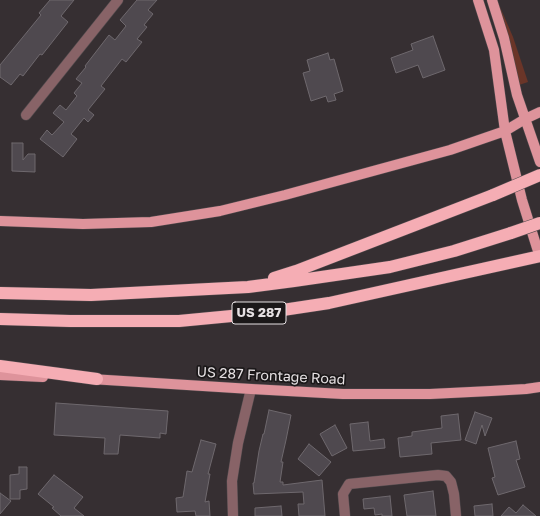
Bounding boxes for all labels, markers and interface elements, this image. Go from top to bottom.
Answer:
road number: US 287 [232,302,286,324]
street label: US 287 Frontage Road [196,364,346,388]

